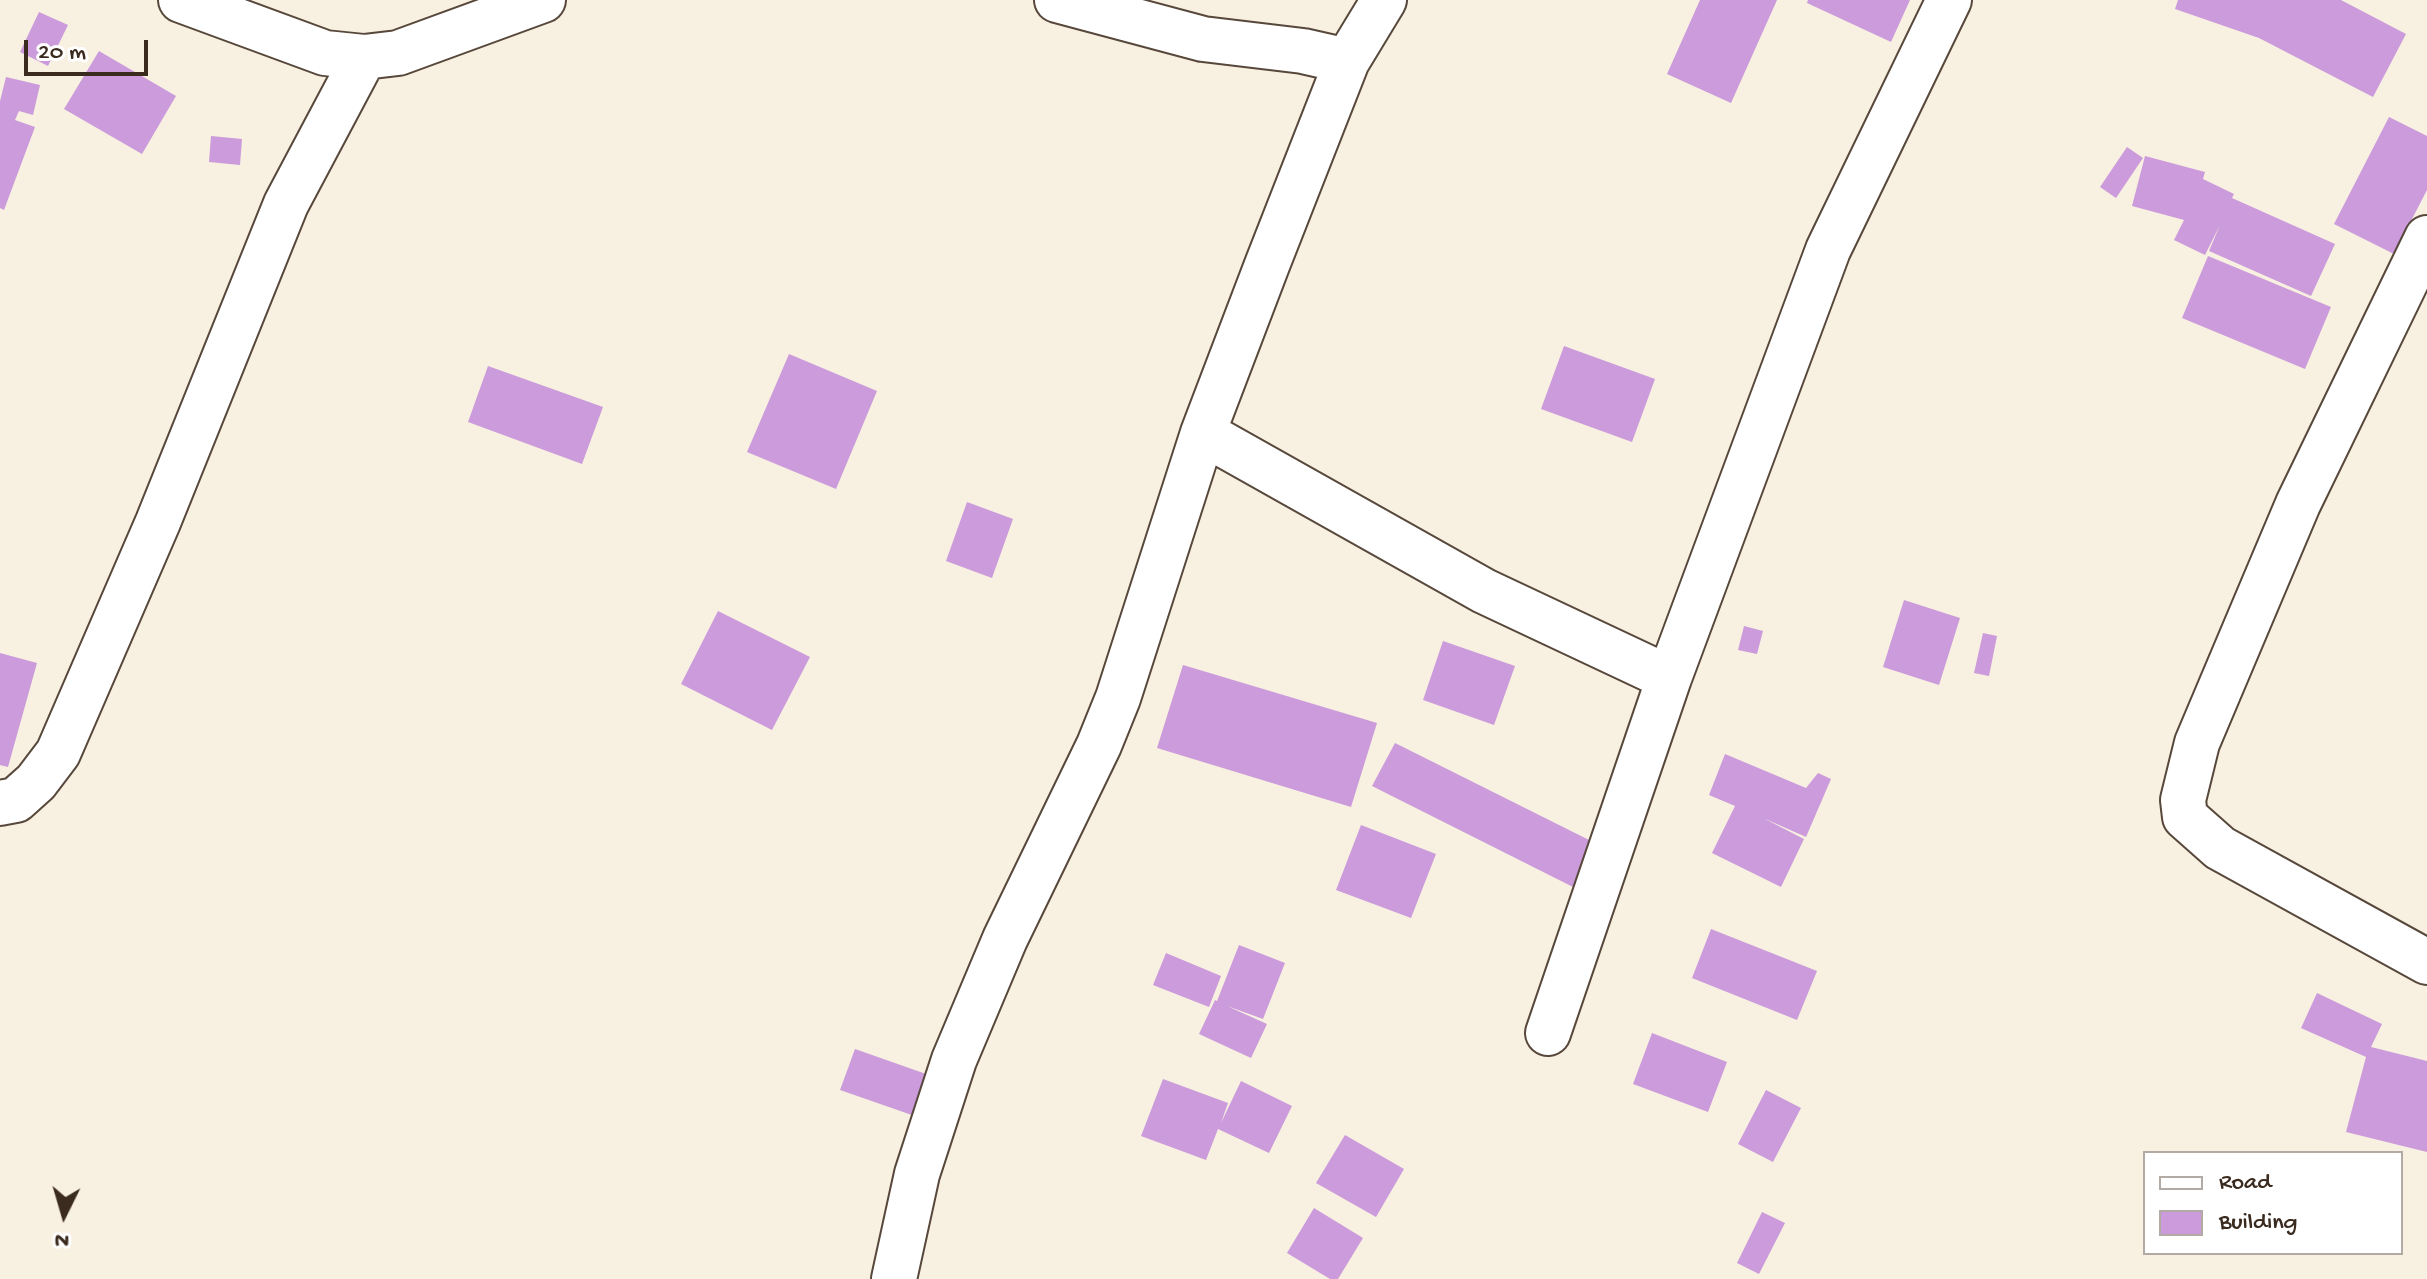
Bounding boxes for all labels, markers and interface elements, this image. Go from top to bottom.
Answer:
scale bar [28,24,152,74]
text: 20 m [38,39,86,68]
legend [2143,1151,2403,1255]
text: Road [2219,1169,2271,1198]
north arrow [24,1175,104,1255]
text: Building [2219,1209,2297,1238]
text: N [54,1225,70,1252]

